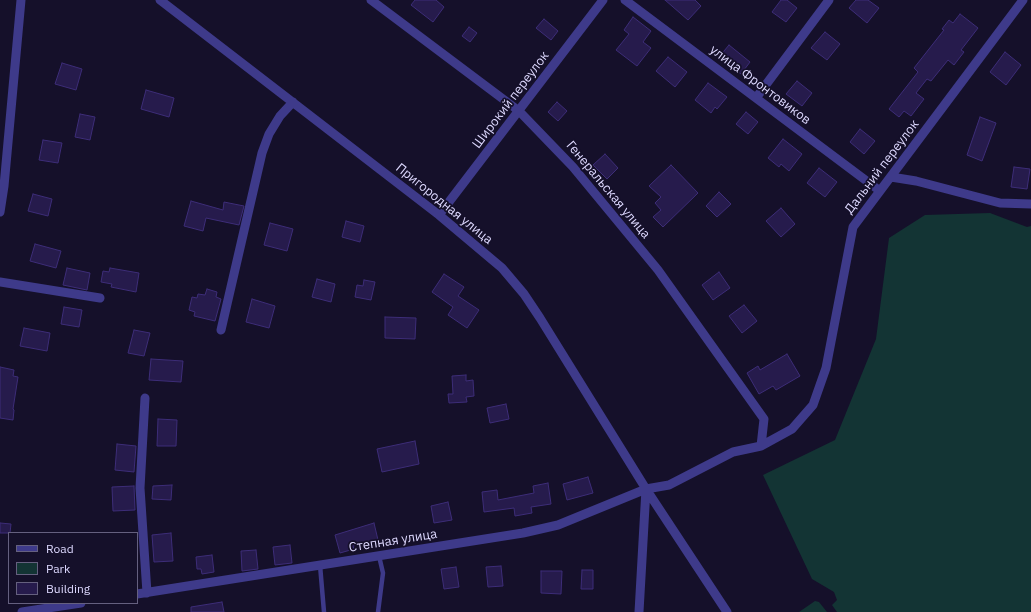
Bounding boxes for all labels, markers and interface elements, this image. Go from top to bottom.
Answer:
street label: улица Фронтовиков [707,42,813,128]
street label: Широкий переулок [469,48,553,152]
street label: Дальний переулок [842,117,922,217]
street label: Генеральская улица [563,138,653,242]
street label: Пригородная улица [392,160,496,248]
street label: Степная улица [348,526,438,556]
legend [8,532,138,604]
text: Road [46,541,74,556]
text: Park [46,561,70,576]
text: Building [46,581,90,596]

